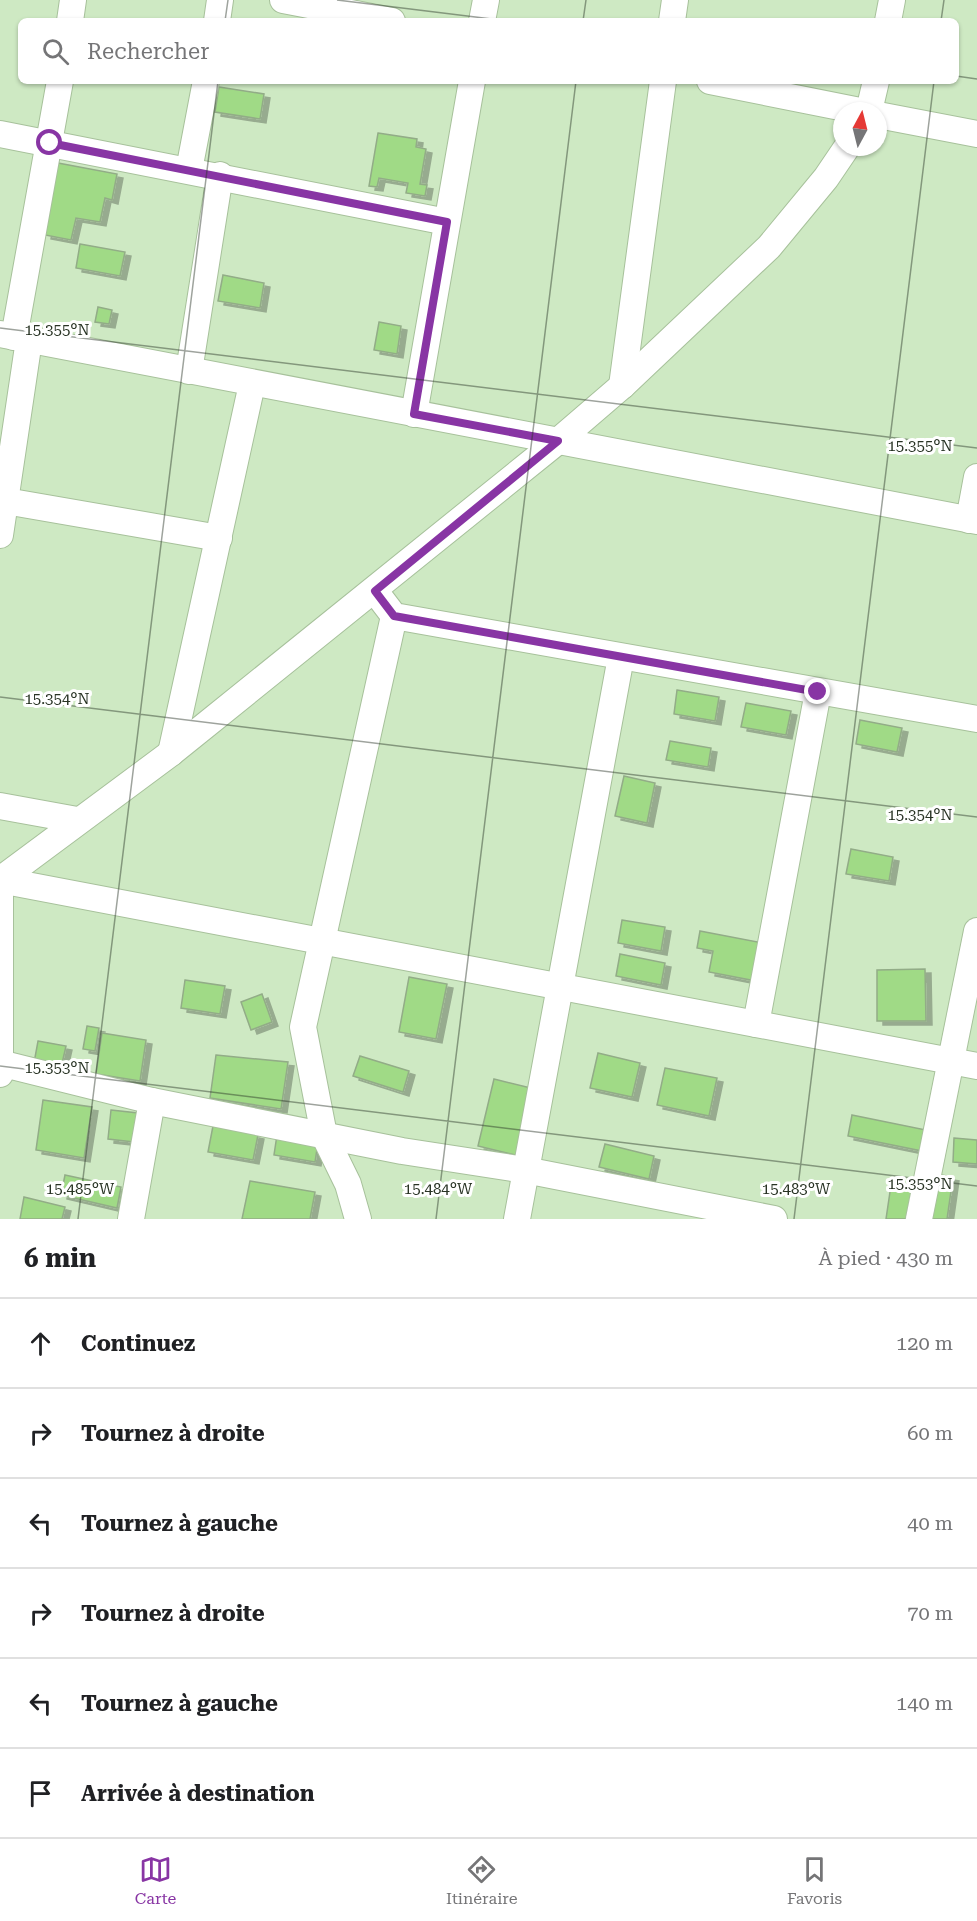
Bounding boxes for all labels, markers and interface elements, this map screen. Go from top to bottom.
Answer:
search box [18,18,959,84]
icon: search [39,35,72,68]
text: Rechercher [87,39,209,64]
north arrow [833,102,887,156]
route start [36,129,62,155]
text: 15.355°N [24,321,90,339]
text: 15.355°N [887,437,953,455]
route end [804,678,830,704]
text: 15.354°N [24,690,90,708]
text: 15.354°N [887,806,953,824]
text: 15.353°N [24,1059,90,1077]
text: 15.353°N [887,1175,953,1193]
text: 15.485°W [46,1180,115,1198]
text: 15.484°W [404,1180,473,1198]
text: 15.483°W [762,1180,831,1198]
text: 6 min [24,1243,96,1273]
text: À pied · 430 m [819,1246,953,1270]
icon: ahead [24,1327,57,1360]
text: Continuez [81,1331,195,1356]
text: 120 m [896,1331,953,1355]
icon: right [24,1417,57,1450]
text: Tournez à droite [81,1421,265,1446]
text: 60 m [907,1421,953,1445]
icon: left [24,1507,57,1540]
text: Tournez à gauche [81,1511,278,1536]
text: 40 m [907,1511,953,1535]
icon: right [24,1597,57,1630]
text: Tournez à droite [81,1601,265,1626]
text: 70 m [907,1601,953,1625]
icon: left [24,1687,57,1720]
text: Tournez à gauche [81,1691,278,1716]
text: 140 m [896,1691,953,1715]
icon: arrive [24,1777,57,1810]
text: Arrivée à destination [81,1781,315,1806]
tab: Carte [135,1853,176,1908]
tab: Itinéraire [446,1853,517,1908]
tab: Favoris [787,1853,842,1908]

